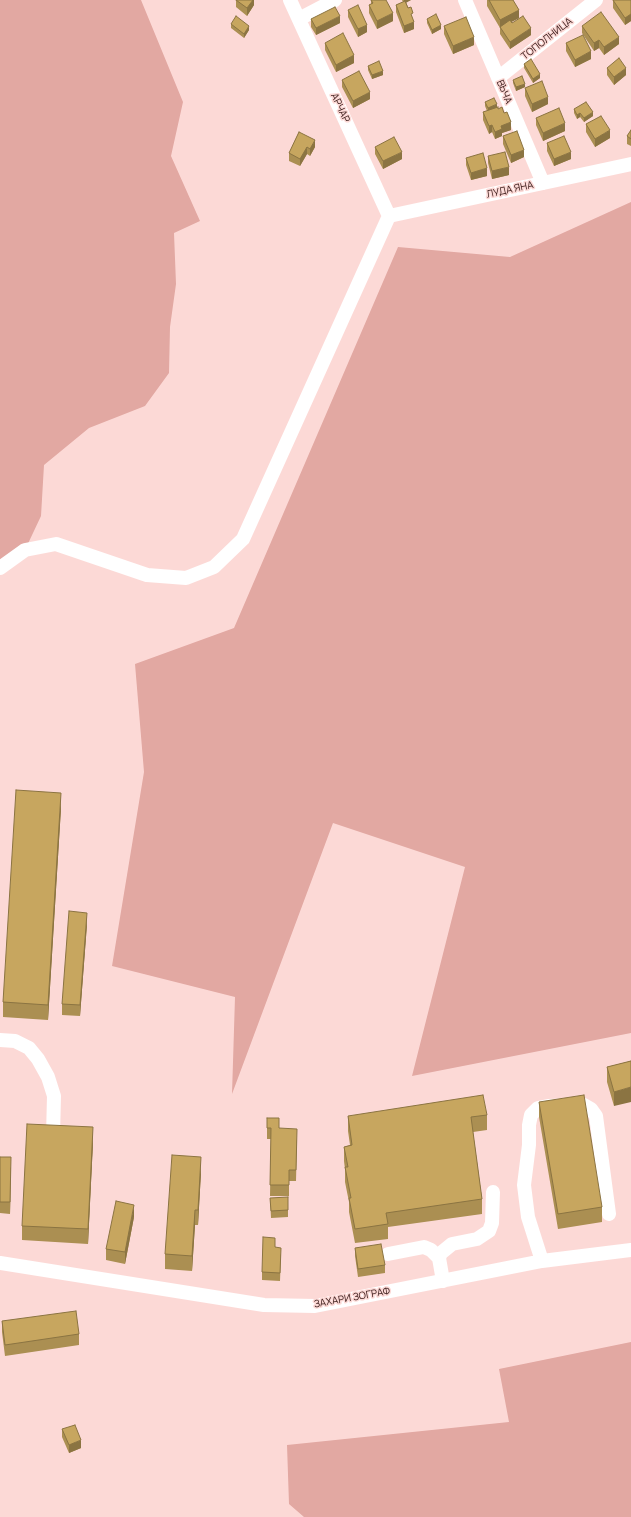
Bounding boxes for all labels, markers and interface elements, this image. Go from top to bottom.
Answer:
street label: ТОПОЛНИЦА [519,15,575,63]
street label: ВЪЧА [494,78,514,106]
street label: АРЧАР [328,91,352,125]
street label: ЛУДА ЯНА [485,179,535,201]
street label: ЗАХАРИ ЗОГРАФ [313,1285,391,1311]

